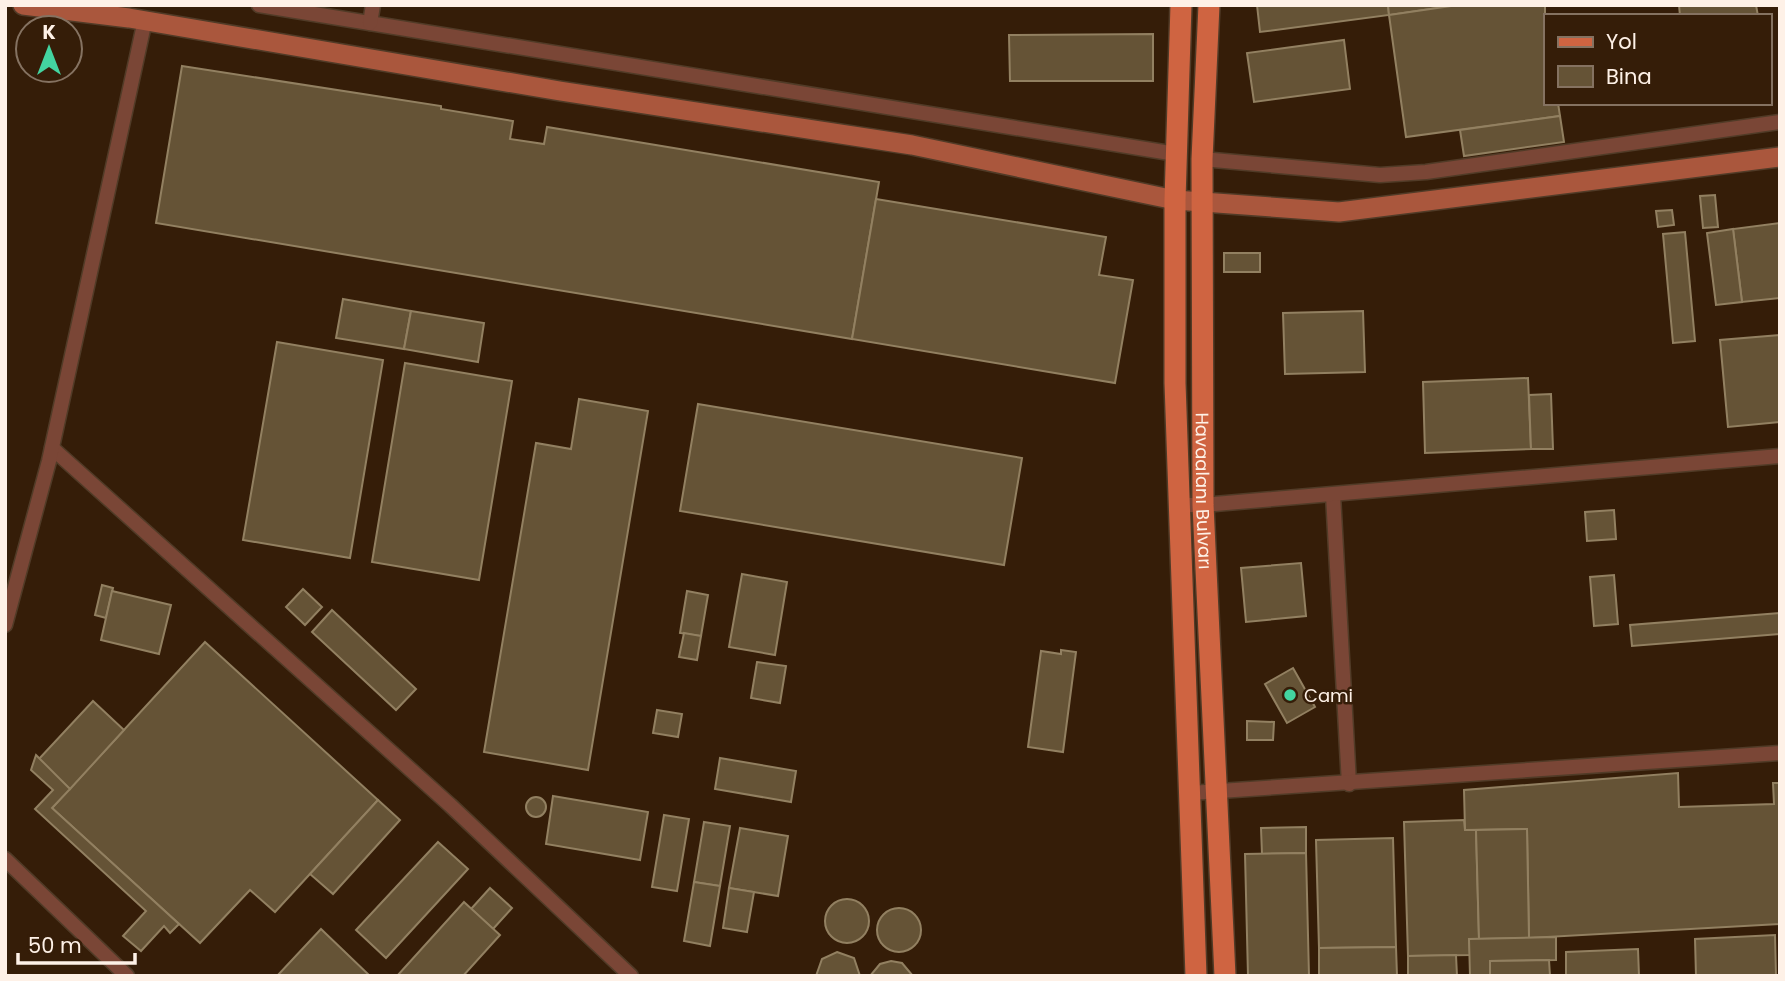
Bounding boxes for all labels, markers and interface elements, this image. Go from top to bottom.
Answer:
north arrow [14,14,84,84]
legend [1544,14,1771,105]
text: K [42,19,56,46]
text: Yol [1606,27,1637,56]
text: Bina [1606,62,1652,91]
street label: Havaalanı Bulvarı [1190,412,1218,570]
place label: Cami [1304,683,1353,708]
marker: Cami [1282,687,1298,703]
scale bar [18,922,135,966]
text: 50 m [28,931,82,960]

